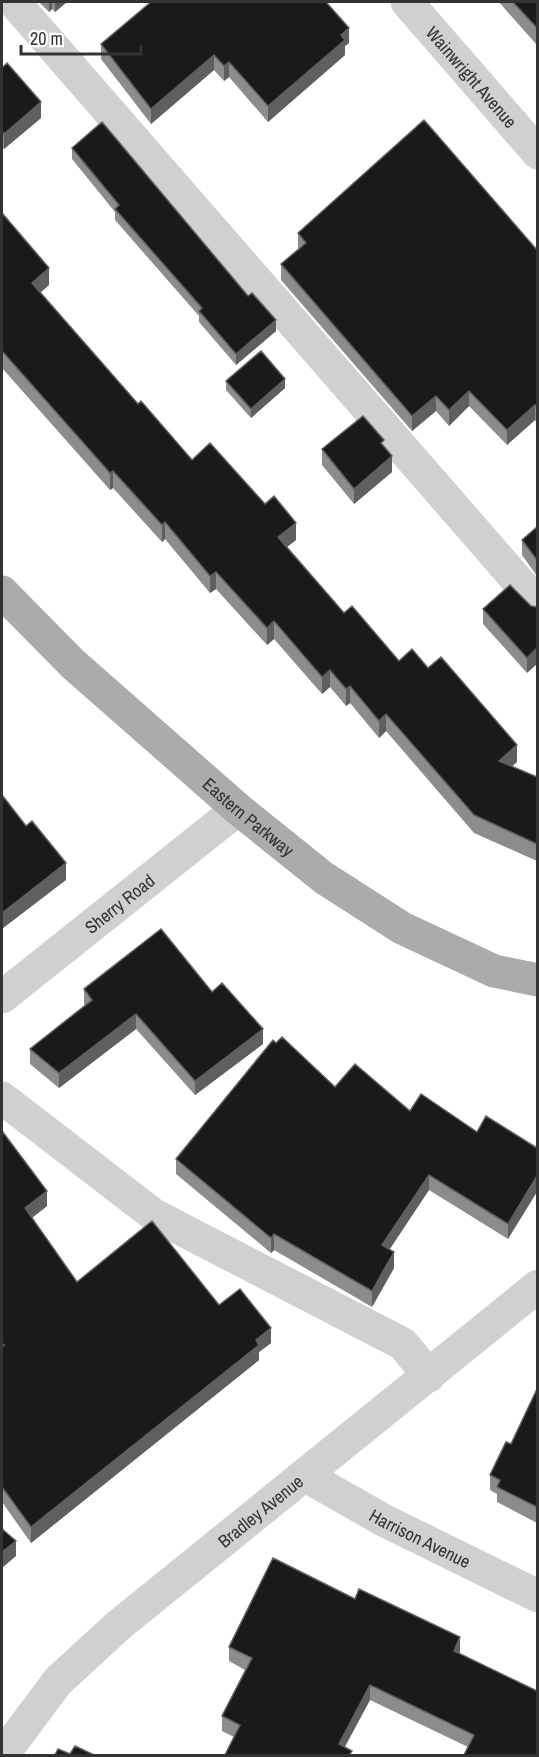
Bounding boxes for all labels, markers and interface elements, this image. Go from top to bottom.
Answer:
scale bar [21,18,141,56]
street label: Wainwright Avenue [421,20,523,133]
text: 20 m [30,26,63,51]
street label: Eastern Parkway [198,771,300,862]
street label: Sherry Road [79,868,160,939]
street label: Bradley Avenue [212,1469,308,1553]
street label: Harrison Avenue [365,1502,475,1574]

